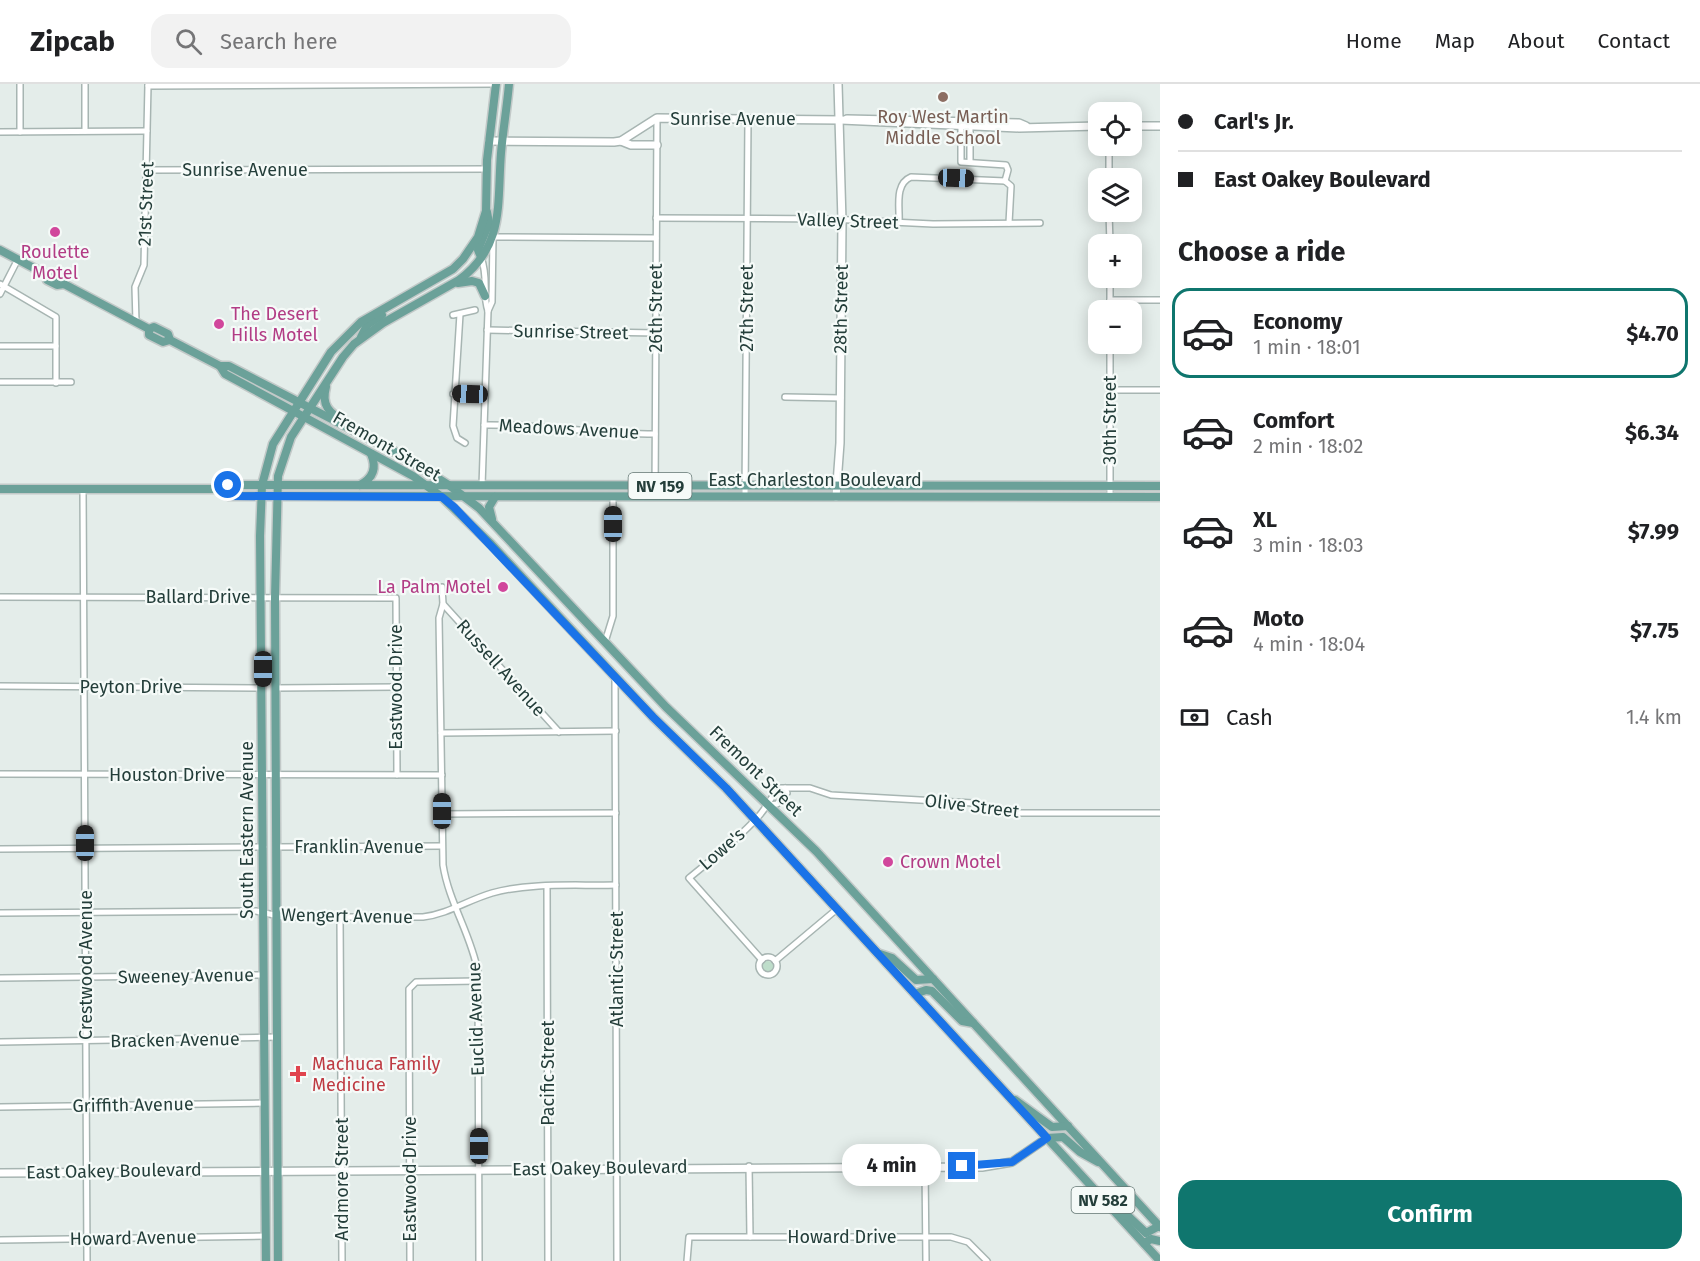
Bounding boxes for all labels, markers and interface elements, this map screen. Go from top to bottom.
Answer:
search box [151,14,571,68]
text: Zipcab [30,25,115,58]
icon: search [172,25,205,58]
text: Search here [220,28,338,55]
text: Home [1346,28,1402,54]
text: Map [1435,28,1475,54]
text: About [1508,28,1565,54]
text: Contact [1598,28,1670,54]
marker: Roy West Martin Middle School [936,90,950,104]
map controls [1088,102,1142,354]
button: locate [1088,102,1142,156]
place label: Roy West Martin Middle School [877,106,1009,149]
street label: Sunrise Avenue [670,108,796,130]
text: Carl's Jr. [1214,108,1294,135]
street label: Sunrise Avenue [182,159,308,181]
street label: 21st Street [134,161,158,247]
text: East Oakey Boulevard [1214,166,1431,193]
car [938,168,974,188]
button: layers [1088,168,1142,222]
street label: Valley Street [797,208,900,234]
marker: Roulette Motel [48,225,62,239]
button: + [1088,234,1142,288]
text: Choose a ride [1178,236,1345,268]
place label: Roulette Motel [20,241,90,284]
street label: 26th Street [645,263,667,353]
street label: 27th Street [736,264,758,352]
street label: 28th Street [829,264,853,354]
button: − [1088,300,1142,354]
place label: The Desert Hills Motel [231,303,319,346]
icon: car [1181,306,1235,360]
text: Economy [1253,308,1342,335]
marker: The Desert Hills Motel [212,317,226,331]
street label: Sunrise Street [513,320,629,344]
text: $4.70 [1626,320,1679,347]
text: 1 min · 18:01 [1253,335,1361,359]
street label: 30th Street [1099,375,1121,465]
car [452,384,488,404]
icon: car [1181,405,1235,459]
street label: Fremont Street [329,406,445,486]
text: Comfort [1253,407,1334,434]
street label: Meadows Avenue [498,414,640,444]
text: $6.34 [1625,419,1679,446]
text: 2 min · 18:02 [1253,434,1363,458]
street label: East Charleston Boulevard [708,469,922,491]
route start [214,471,241,498]
road number: NV 159 [628,473,692,499]
icon: car [1181,504,1235,558]
car [604,506,622,542]
text: XL [1253,506,1277,533]
text: $7.99 [1628,518,1679,545]
text: 3 min · 18:03 [1253,533,1364,557]
place label: La Palm Motel [377,576,491,598]
marker: La Palm Motel [496,580,510,594]
street label: Ballard Drive [146,586,250,608]
icon: car [1181,603,1235,657]
text: Moto [1253,605,1304,632]
street label: Russell Avenue [452,615,550,721]
text: $7.75 [1630,617,1679,644]
street label: Eastwood Drive [385,624,407,750]
text: 4 min · 18:04 [1253,632,1365,656]
car [254,651,272,687]
street label: Peyton Drive [80,676,182,698]
icon: cash [1178,701,1211,734]
text: Cash [1226,704,1273,731]
text: 1.4 km [1626,705,1682,729]
street label: Fremont Street [705,721,808,821]
street label: South Eastern Avenue [236,741,258,919]
street label: Houston Drive [109,764,225,786]
street label: Olive Street [924,789,1021,823]
car [433,793,451,829]
street label: Lowe's [695,823,749,875]
car [76,825,94,861]
street label: Franklin Avenue [294,836,424,858]
place label: Crown Motel [900,851,1001,873]
marker: Crown Motel [881,855,895,869]
street label: Crestwood Avenue [75,890,97,1040]
street label: Wengert Avenue [281,904,413,928]
street label: Atlantic Street [606,911,628,1027]
street label: Euclid Avenue [463,962,489,1076]
street label: Sweeney Avenue [118,964,254,988]
street label: Pacific Street [537,1020,559,1126]
street label: Bracken Avenue [110,1028,240,1052]
place label: Machuca Family Medicine [312,1053,441,1096]
marker: Machuca Family Medicine [289,1065,307,1083]
street label: Griffith Avenue [72,1093,194,1117]
street label: Eastwood Drive [399,1116,421,1242]
street label: Ardmore Street [331,1117,353,1241]
car [470,1128,488,1164]
callout: 4 min [842,1145,941,1187]
route end [948,1152,975,1179]
text: 4 min [866,1153,917,1177]
street label: East Oakey Boulevard [512,1155,688,1181]
street label: East Oakey Boulevard [26,1158,202,1184]
button: Confirm [1178,1180,1682,1249]
road number: NV 582 [1072,1187,1134,1213]
street label: Howard Avenue [69,1226,197,1250]
street label: Howard Drive [787,1226,897,1248]

